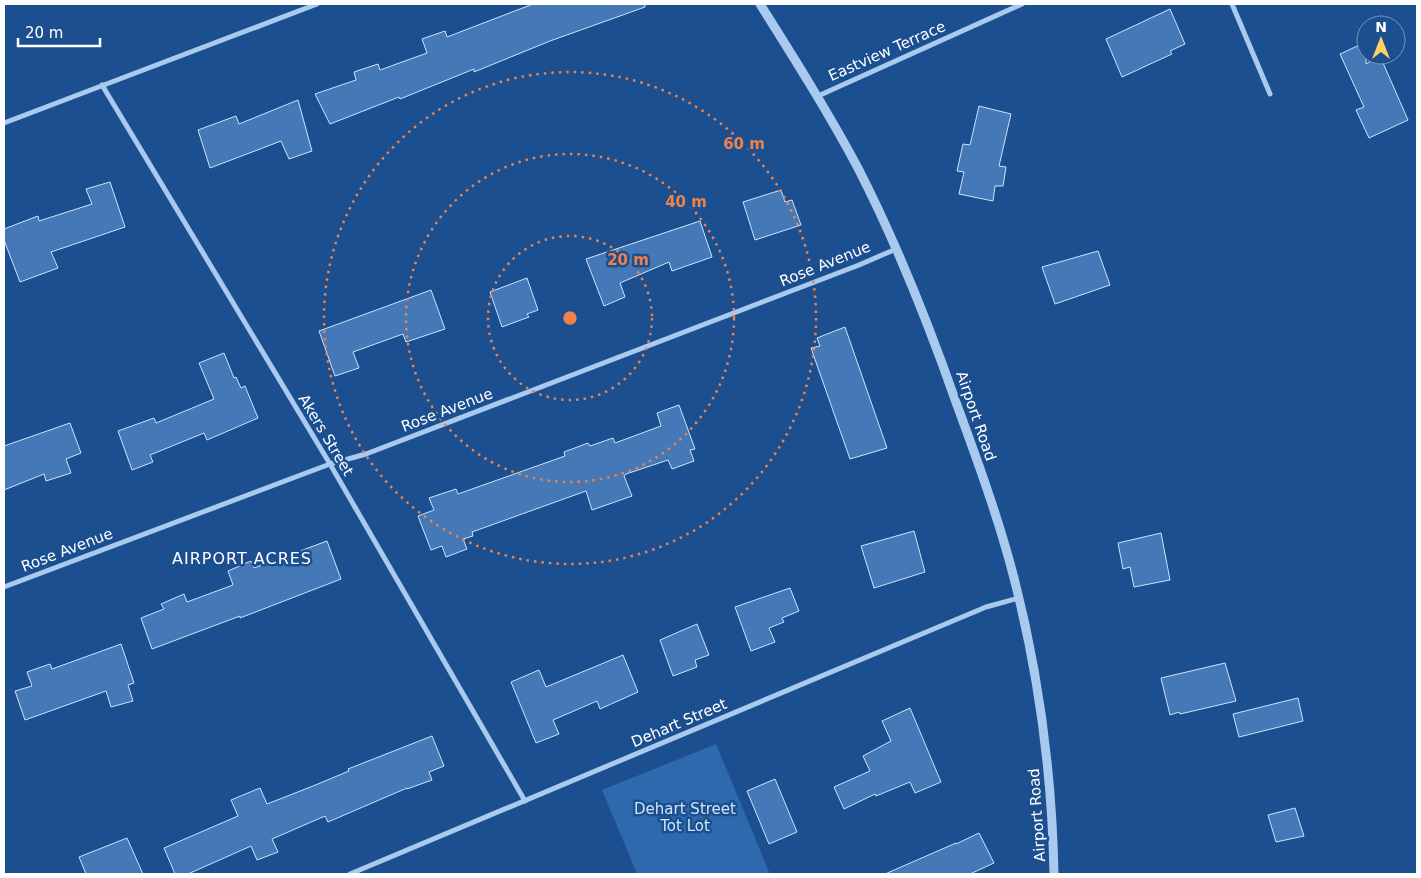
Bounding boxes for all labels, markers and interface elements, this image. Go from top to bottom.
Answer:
scale bar [18,15,100,47]
north arrow [1356,15,1406,65]
street label: Eastview Terrace [826,17,948,85]
text: N [1375,19,1387,35]
text: 20 m [25,24,63,42]
text: 60 m [723,135,765,153]
text: 40 m [665,193,707,211]
street label: Rose Avenue [777,238,873,290]
text: 20 m [607,251,649,269]
centre of rings [561,309,579,327]
street label: Airport Road [952,369,1000,463]
street label: Rose Avenue [399,384,495,436]
street label: Akers Street [295,391,357,479]
street label: Rose Avenue [19,524,115,576]
district label: AIRPORT ACRES [172,549,312,568]
street label: Dehart Street [629,695,730,751]
street label: Airport Road [1025,768,1049,862]
park label: Dehart Street Tot Lot [634,800,736,835]

